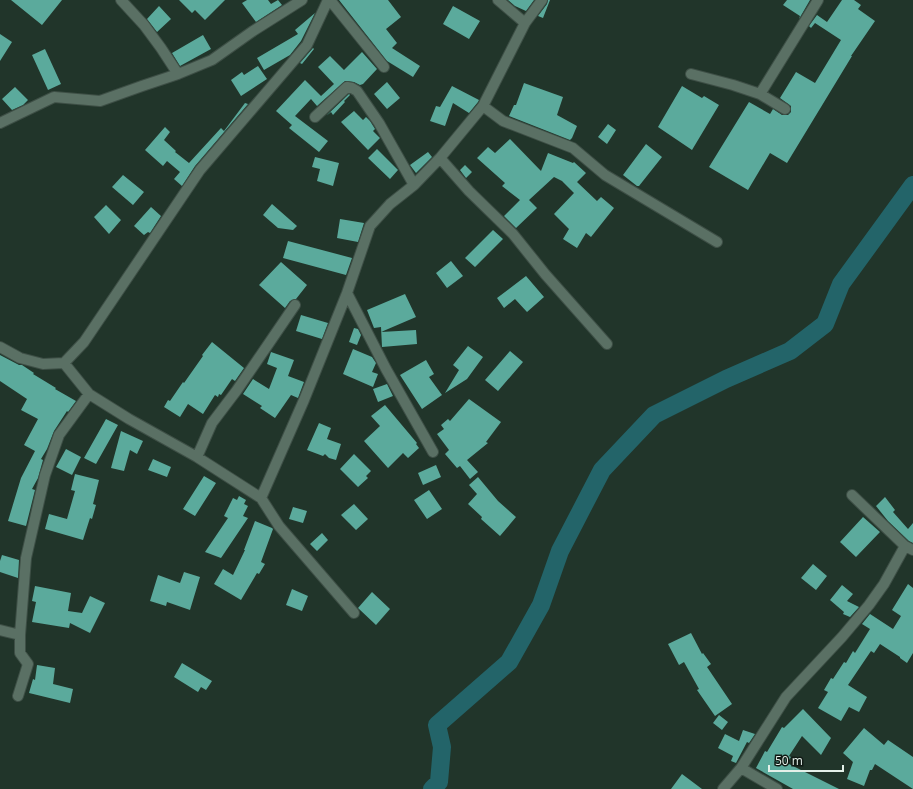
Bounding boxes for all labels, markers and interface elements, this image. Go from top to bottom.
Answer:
scale bar [769,747,843,773]
text: 50 m [775,752,803,769]

